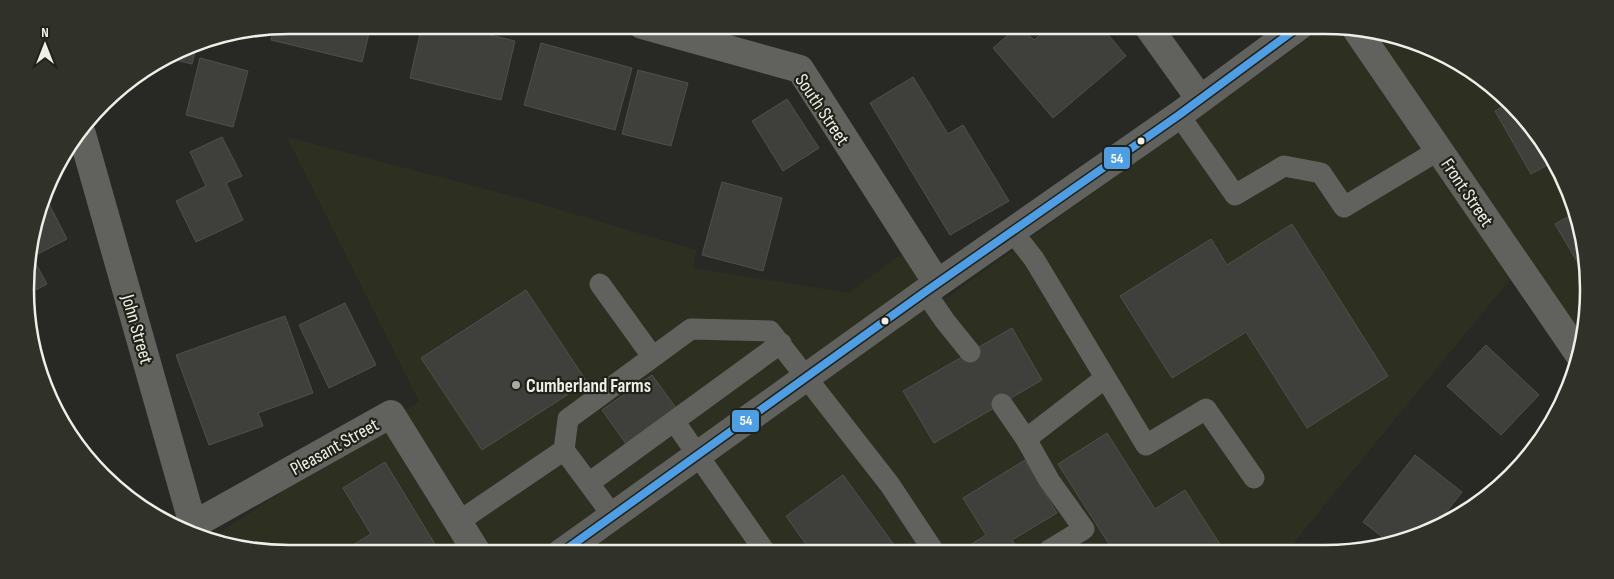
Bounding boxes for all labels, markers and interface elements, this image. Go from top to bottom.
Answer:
north arrow [20,20,70,70]
text: N [41,24,49,41]
street label: South Street [790,70,854,150]
unlabelled marker [1136,136,1146,146]
line badge: 54 [1103,146,1131,170]
text: 54 [1111,150,1124,167]
street label: Front Street [1436,154,1498,232]
street label: John Street [115,291,157,367]
unlabelled marker [880,316,890,326]
place label: Cumberland Farms [526,375,651,398]
marker: Cumberland Farms [510,379,522,391]
line badge: 54 [731,409,760,433]
text: 54 [740,412,753,429]
street label: Pleasant Street [286,413,383,481]

